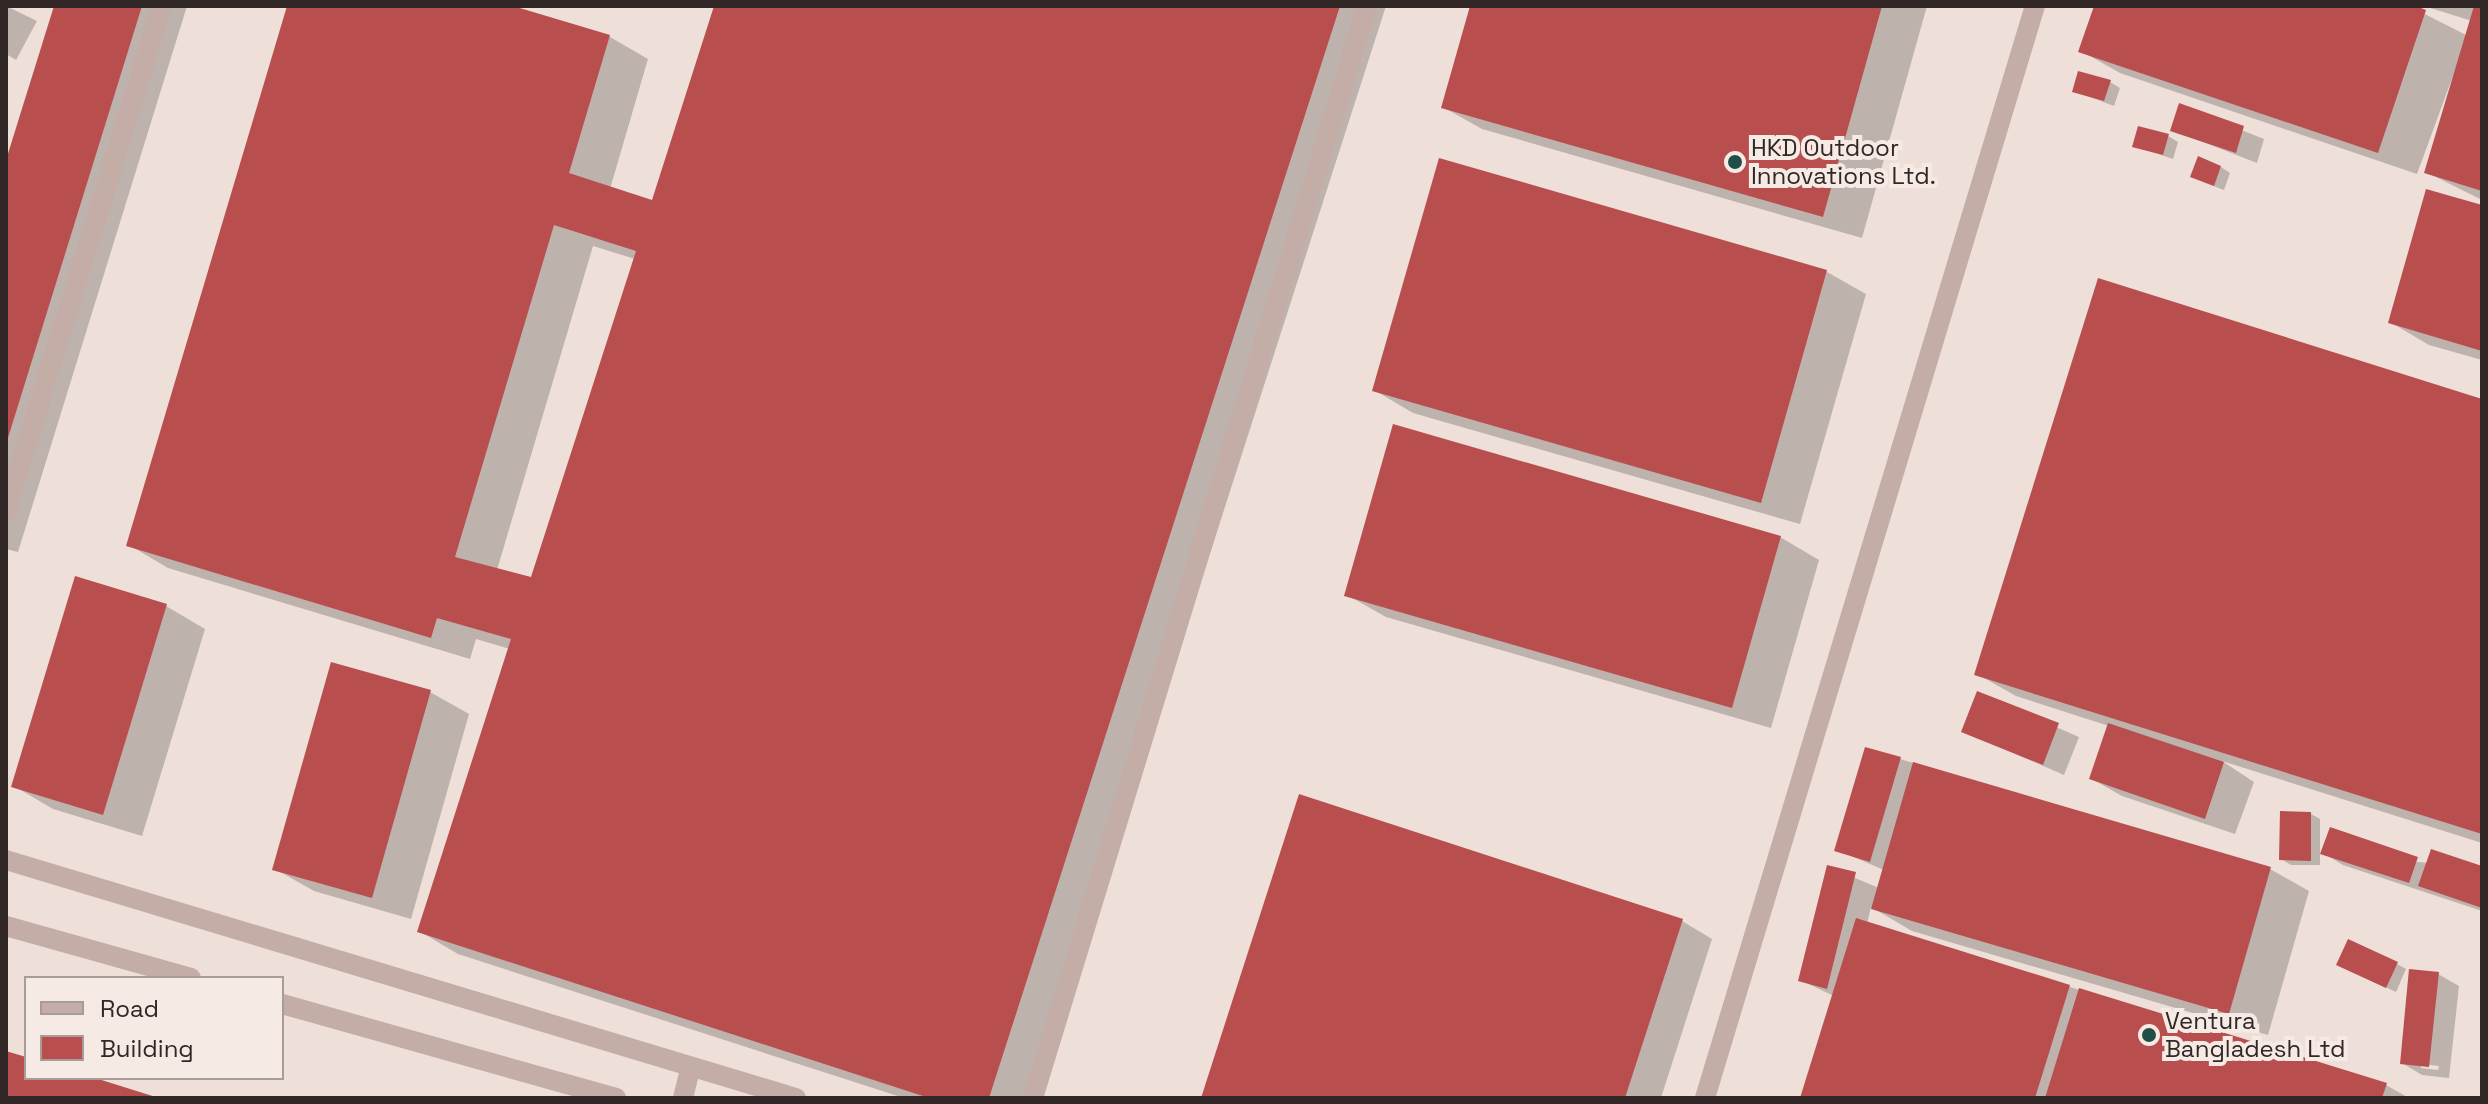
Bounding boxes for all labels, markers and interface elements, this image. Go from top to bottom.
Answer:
place label: HKD Outdoor Innovations Ltd. [1751,134,1936,190]
marker: HKD Outdoor Innovations Ltd. [1726,153,1744,171]
legend [24,976,284,1080]
text: Road [100,993,159,1024]
place label: Ventura Bangladesh Ltd [2165,1007,2345,1063]
marker: Ventura Bangladesh Ltd [2140,1026,2158,1044]
text: Building [100,1033,194,1064]

